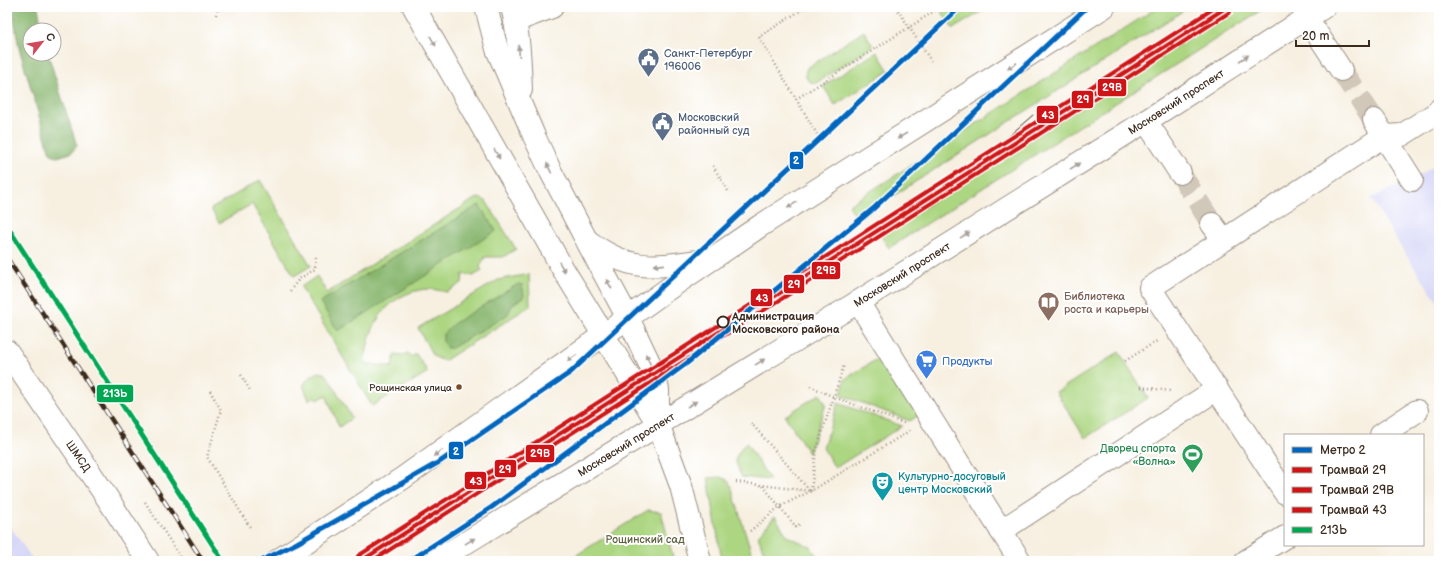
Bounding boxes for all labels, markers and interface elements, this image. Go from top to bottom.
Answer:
north arrow [22,22,62,62]
scale bar [1296,22,1369,48]
text: 20 m [1302,29,1329,44]
text: С [43,30,58,44]
one-way arrow [430,35,436,47]
one-way arrow [516,45,523,57]
public building icon: Санкт-Петербург 196006 [636,46,662,79]
place label: Санкт-Петербург 196006 [664,47,753,73]
one-way arrow [1239,54,1249,62]
one-way arrow [1007,62,1017,70]
street label: Московский проспект [1126,67,1227,138]
line badge: 29В [1097,78,1127,97]
text: 29В [1102,81,1122,94]
line badge: 29 [1071,90,1094,109]
text: 29 [1076,93,1090,106]
line badge: 43 [1036,105,1059,124]
text: 43 [1042,109,1055,122]
public building icon: Московский районный суд [649,110,675,143]
place label: Московский районный суд [678,111,750,137]
one-way arrow [897,132,907,140]
one-way arrow [494,148,501,160]
line badge: 2 [789,151,804,170]
text: 2 [793,154,800,167]
one-way arrow [1070,162,1081,169]
one-way arrow [546,163,552,174]
one-way arrow [786,202,798,209]
one-way arrow [959,231,971,238]
street label: Московский проспект [852,240,953,310]
one-way arrow [558,261,565,273]
line badge: 29В [811,261,841,280]
one-way arrow [653,262,665,269]
text: 29В [816,264,836,277]
line badge: 29 [783,274,805,294]
one-way arrow [606,278,613,290]
text: 29 [787,278,801,291]
line badge: 43 [750,288,773,307]
library icon: Библиотека роста и карьеры [1036,289,1062,322]
place label: Библиотека роста и карьеры [1064,290,1149,316]
text: 43 [756,292,769,305]
place label: Администрация Московского района [731,310,840,336]
marker: Администрация Московского района [716,315,730,329]
supermarket icon: Продукты [914,348,940,381]
one-way arrow [644,352,650,364]
one-way arrow [567,354,578,362]
place label: Продукты [942,355,993,368]
one-way arrow [755,358,765,366]
place label: Рощинская улица [369,382,452,394]
marker: Рощинская улица [454,382,464,392]
line badge: 213Ь [96,384,134,403]
text: 213Ь [103,387,128,400]
one-way arrow [686,400,698,407]
street label: Московский проспект [575,410,677,479]
legend [1284,434,1424,546]
street label: ШМСД [63,438,94,474]
line badge: 2 [448,441,464,460]
sports icon: Дворец спорта «Волна» [1179,441,1205,474]
place label: Дворец спорта «Волна» [1100,442,1176,468]
text: Метро 2 [1320,443,1366,458]
line badge: 29В [525,444,555,463]
text: 2 [453,445,460,458]
text: 29В [530,447,550,460]
one-way arrow [433,449,443,457]
line badge: 29 [494,459,517,478]
text: 29 [498,463,512,476]
text: Трамвай 29 [1320,463,1386,478]
theatre icon: Культурно-досуговый центр Московский [870,469,896,502]
place label: Культурно-досуговый центр Московский [898,470,1006,496]
line badge: 43 [464,471,487,490]
text: 43 [470,475,483,488]
text: Трамвай 29В [1320,483,1394,498]
text: Трамвай 43 [1320,503,1387,518]
text: 213Ь [1320,523,1347,538]
park label: Рощинский сад [605,533,685,546]
one-way arrow [464,537,476,544]

